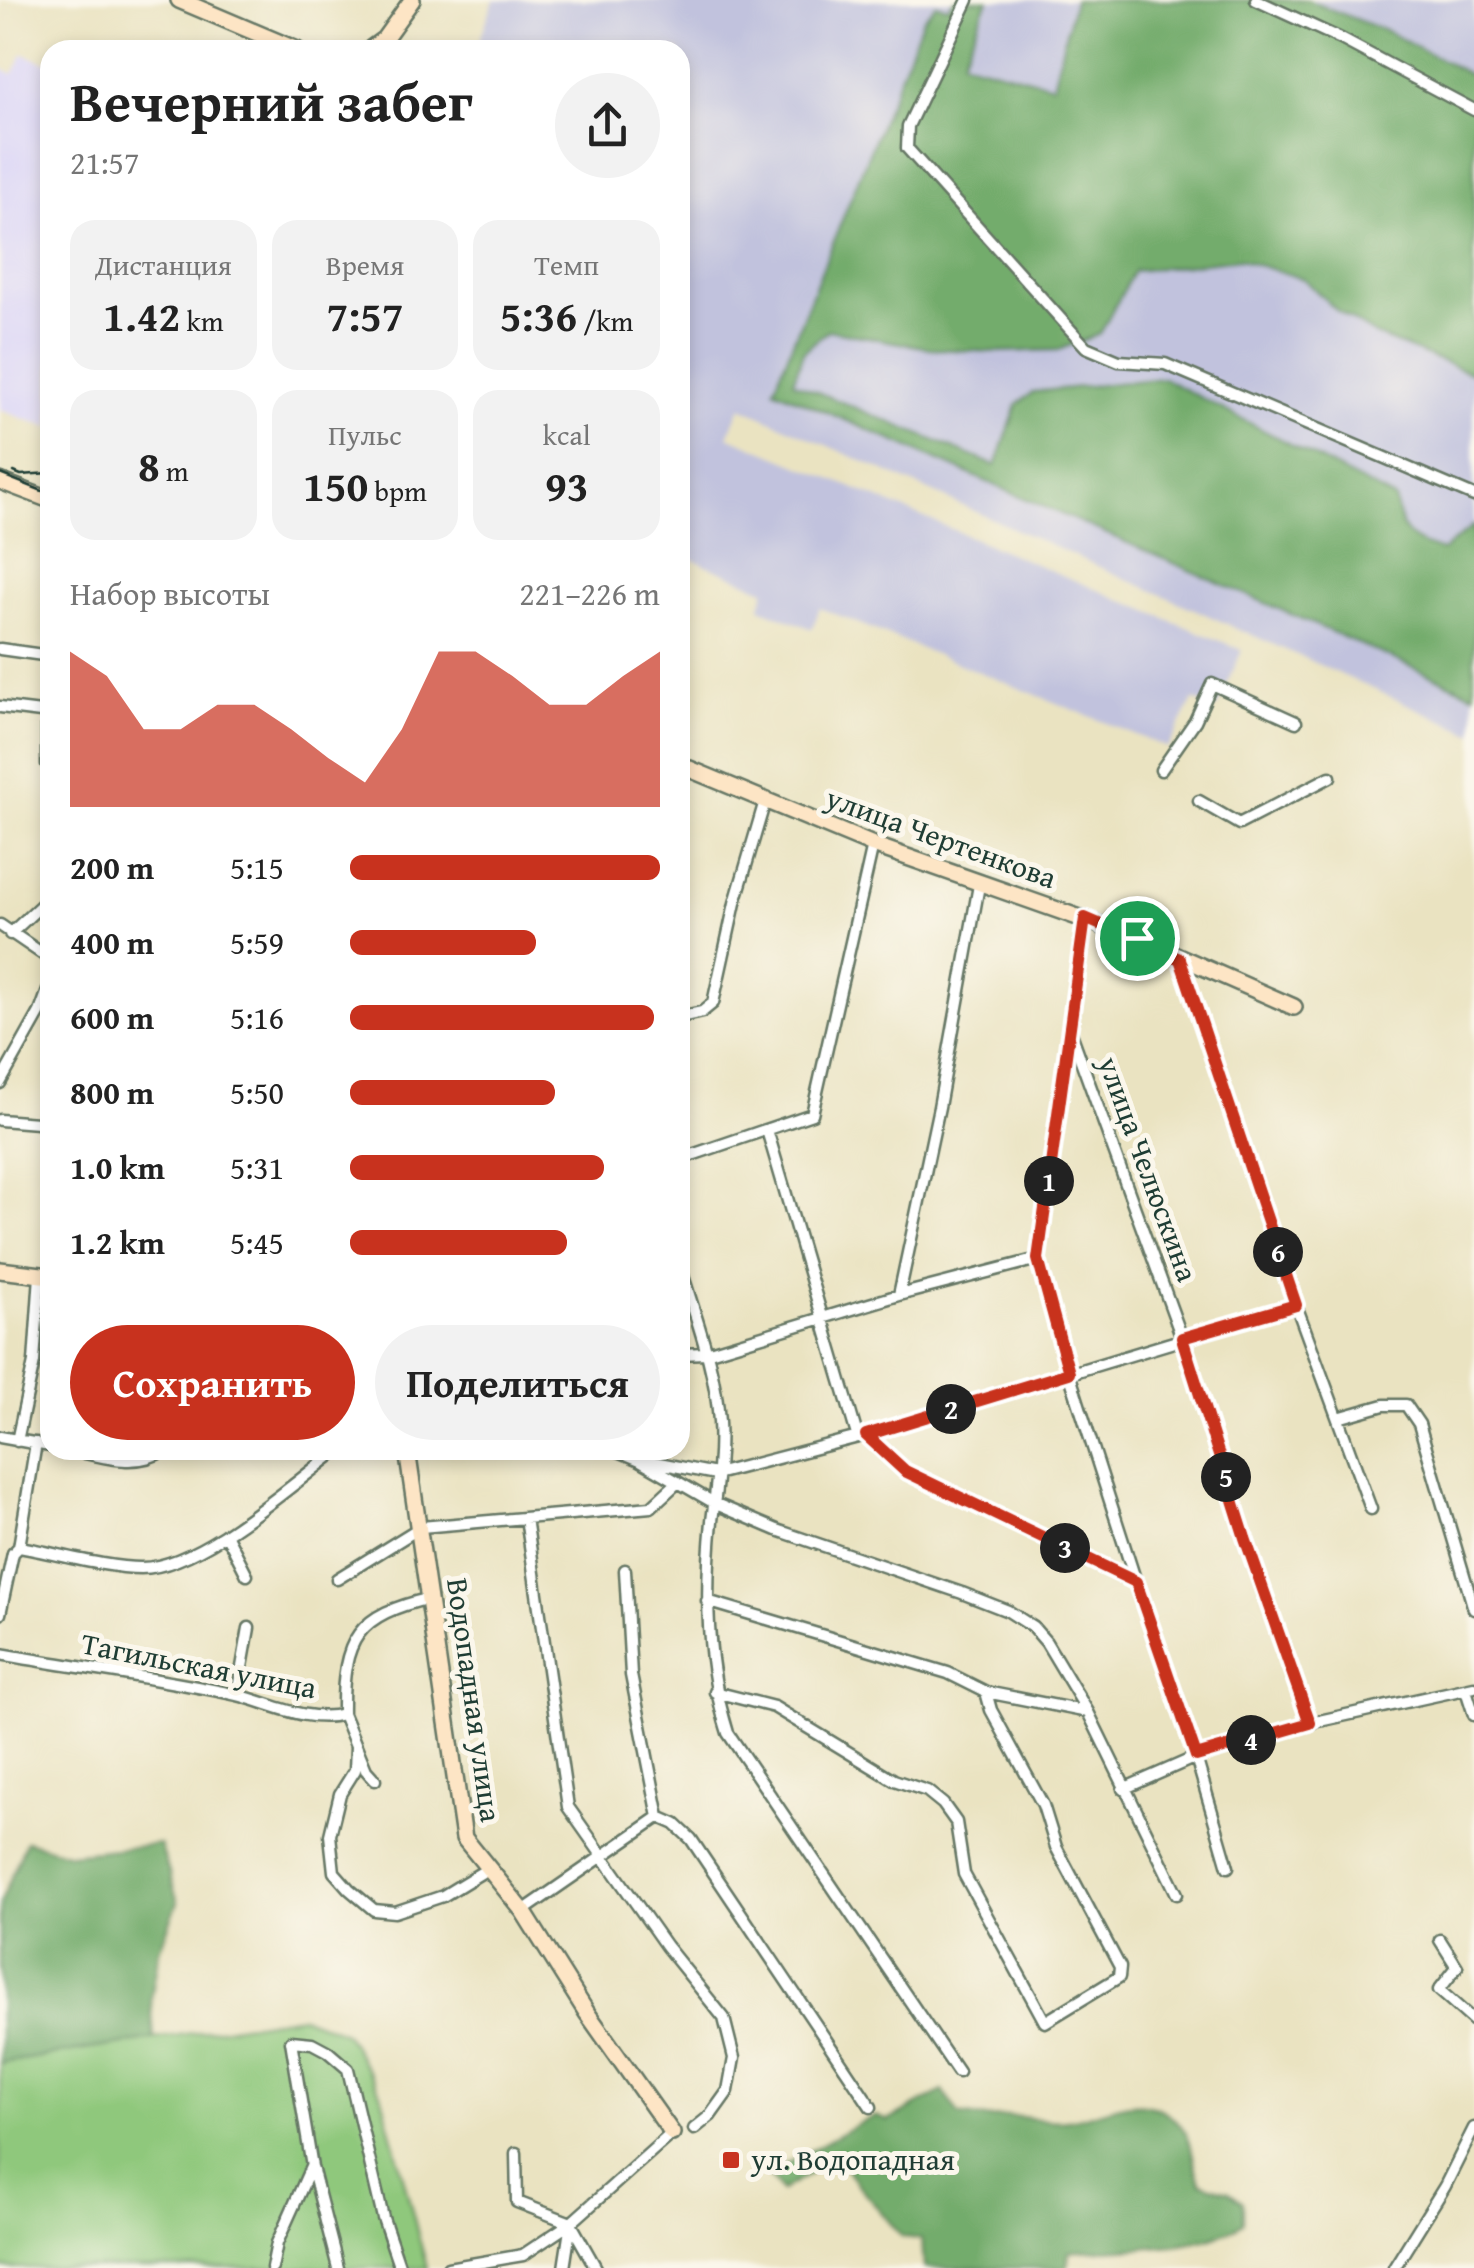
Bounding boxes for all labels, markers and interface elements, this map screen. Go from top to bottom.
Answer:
text: Вечерний забег [70,61,473,141]
button: share [555,73,660,178]
text: 21:57 [70,139,139,186]
text: Дистанция [95,244,232,285]
text: Время [326,244,404,285]
text: Темп [534,244,599,285]
text: 1.42 [103,285,180,346]
text: 7:57 [326,285,404,346]
text: 5:36 [500,285,577,346]
text: km [180,300,224,341]
text: /km [577,300,633,341]
text: Пульс [328,414,402,455]
text: kcal [543,414,591,455]
text: 8 [138,435,160,496]
text: m [160,450,189,491]
text: 150 [303,455,368,516]
text: 93 [545,455,588,516]
text: bpm [368,470,427,511]
text: Набор высоты [70,570,270,617]
text: 221–226 m [519,570,660,617]
street label: улица Чертенкова [819,775,1063,899]
text: 200 m [70,844,154,891]
text: 5:15 [230,844,284,891]
pin [1095,896,1180,981]
icon: arrive [1110,911,1165,966]
text: 400 m [70,919,154,966]
text: 5:59 [230,919,284,966]
text: 600 m [70,994,154,1041]
text: 5:16 [230,994,284,1041]
street label: улица Челюскина [1087,1049,1210,1288]
text: 800 m [70,1069,154,1116]
text: 5:50 [230,1069,284,1116]
text: 1.0 km [70,1144,165,1191]
text: 5:31 [230,1144,284,1191]
pin: 1 [1024,1156,1074,1206]
text: 1 [1042,1160,1056,1201]
text: 1.2 km [70,1219,165,1266]
text: 5:45 [230,1219,284,1266]
pin: 6 [1253,1227,1303,1277]
text: 6 [1271,1231,1285,1272]
button: Сохранить [70,1325,355,1440]
button: Поделиться [375,1325,660,1440]
pin: 2 [926,1384,976,1434]
text: 2 [944,1388,958,1429]
pin: 5 [1201,1452,1251,1502]
text: 5 [1219,1456,1233,1497]
pin: 3 [1040,1523,1090,1573]
text: 3 [1058,1527,1072,1568]
street label: Водопадная улица [436,1575,514,1825]
street label: Тагильская улица [78,1621,321,1709]
pin: 4 [1226,1715,1276,1765]
text: 4 [1244,1719,1258,1760]
place label: ул. Водопадная [750,2137,955,2181]
marker: ул. Водопадная [720,2149,742,2171]

